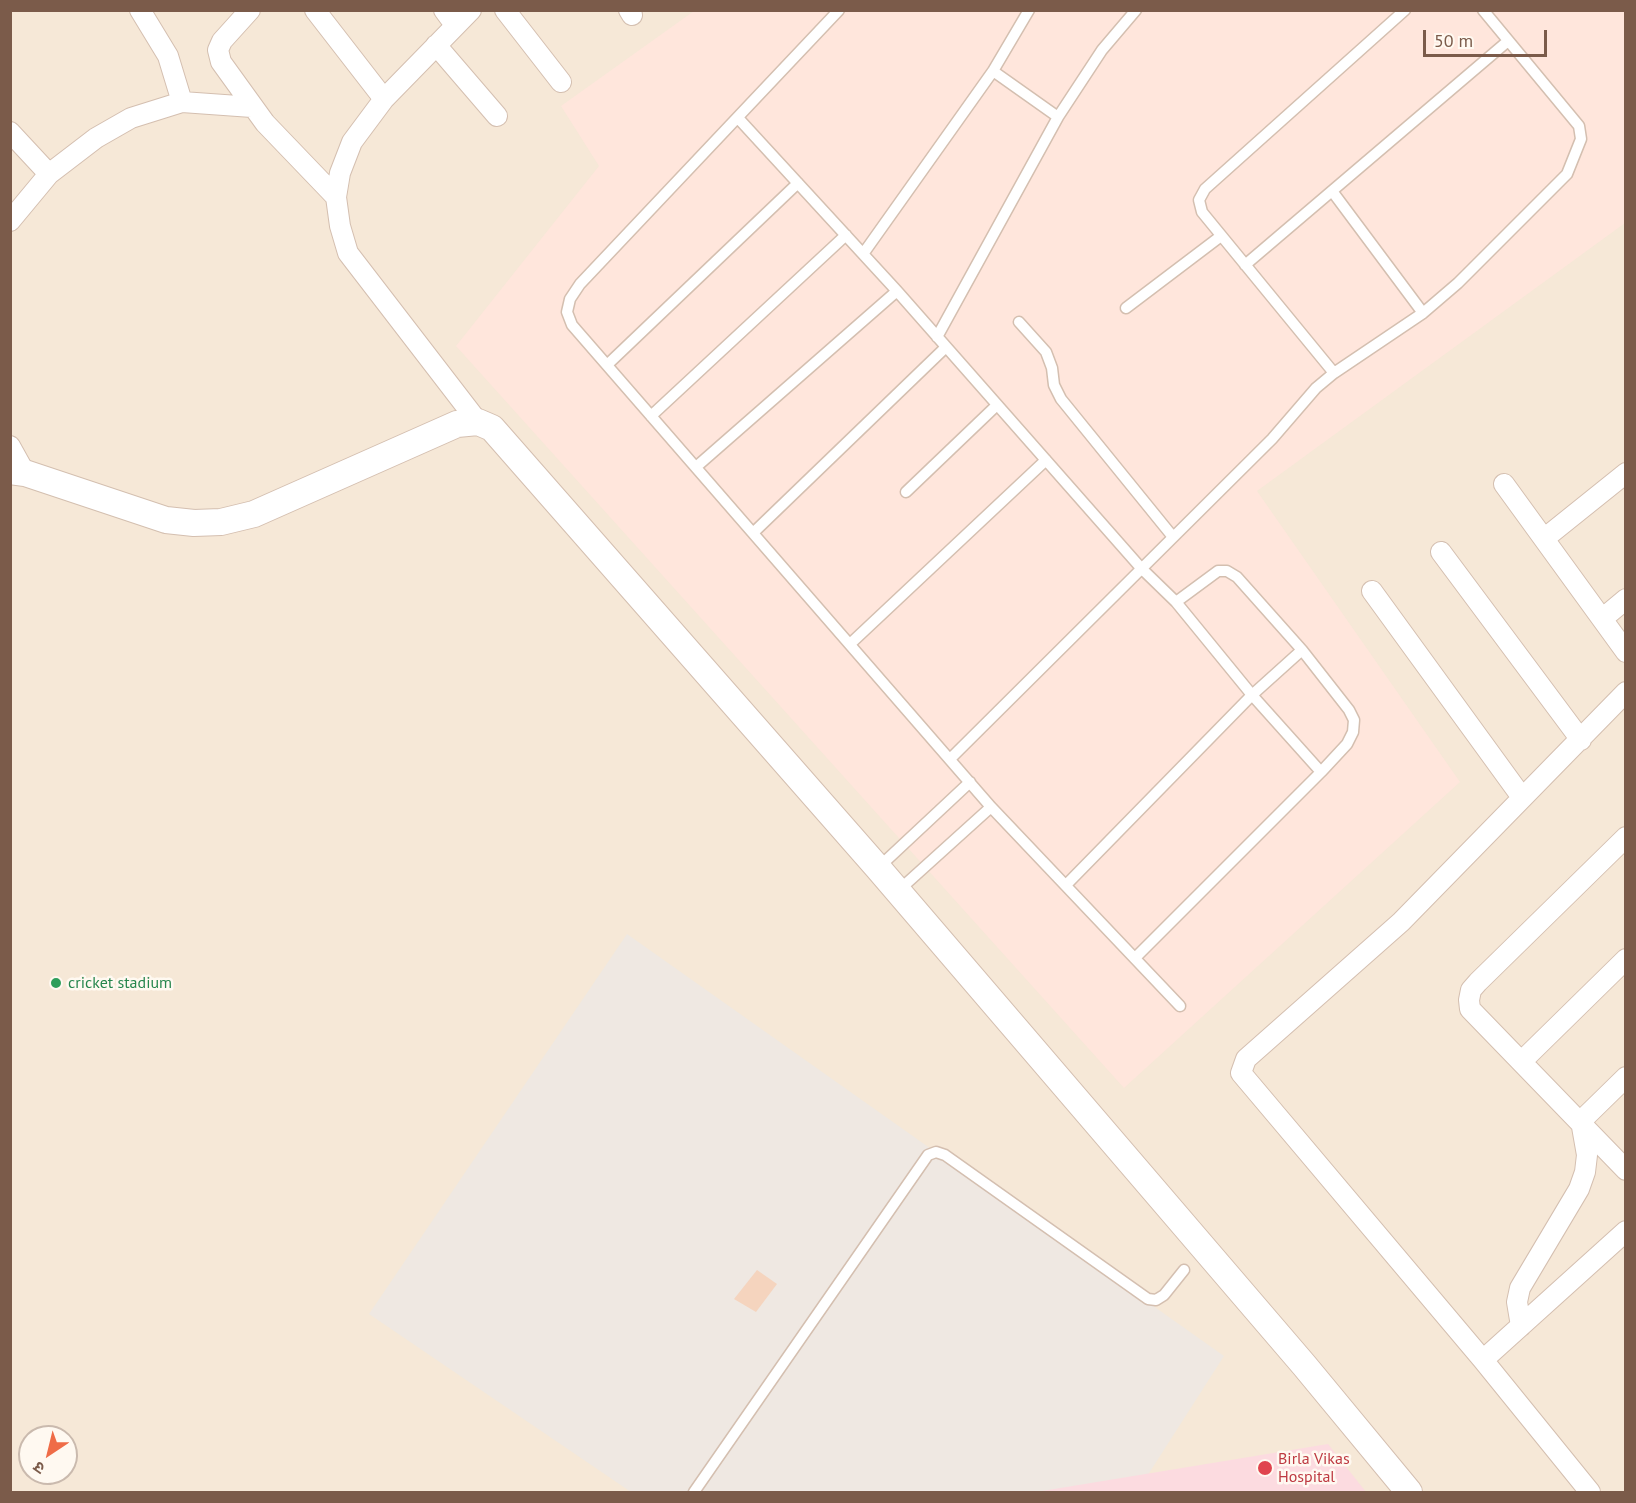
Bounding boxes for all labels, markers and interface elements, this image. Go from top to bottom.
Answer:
scale bar [1426,18,1550,56]
text: 50 m [1434,29,1473,52]
place label: cricket stadium [68,973,172,993]
marker: cricket stadium [49,976,63,990]
north arrow [18,1425,78,1485]
place label: Birla Vikas Hospital [1278,1449,1350,1487]
text: उ [29,1457,48,1479]
marker: Birla Vikas Hospital [1256,1459,1274,1477]

